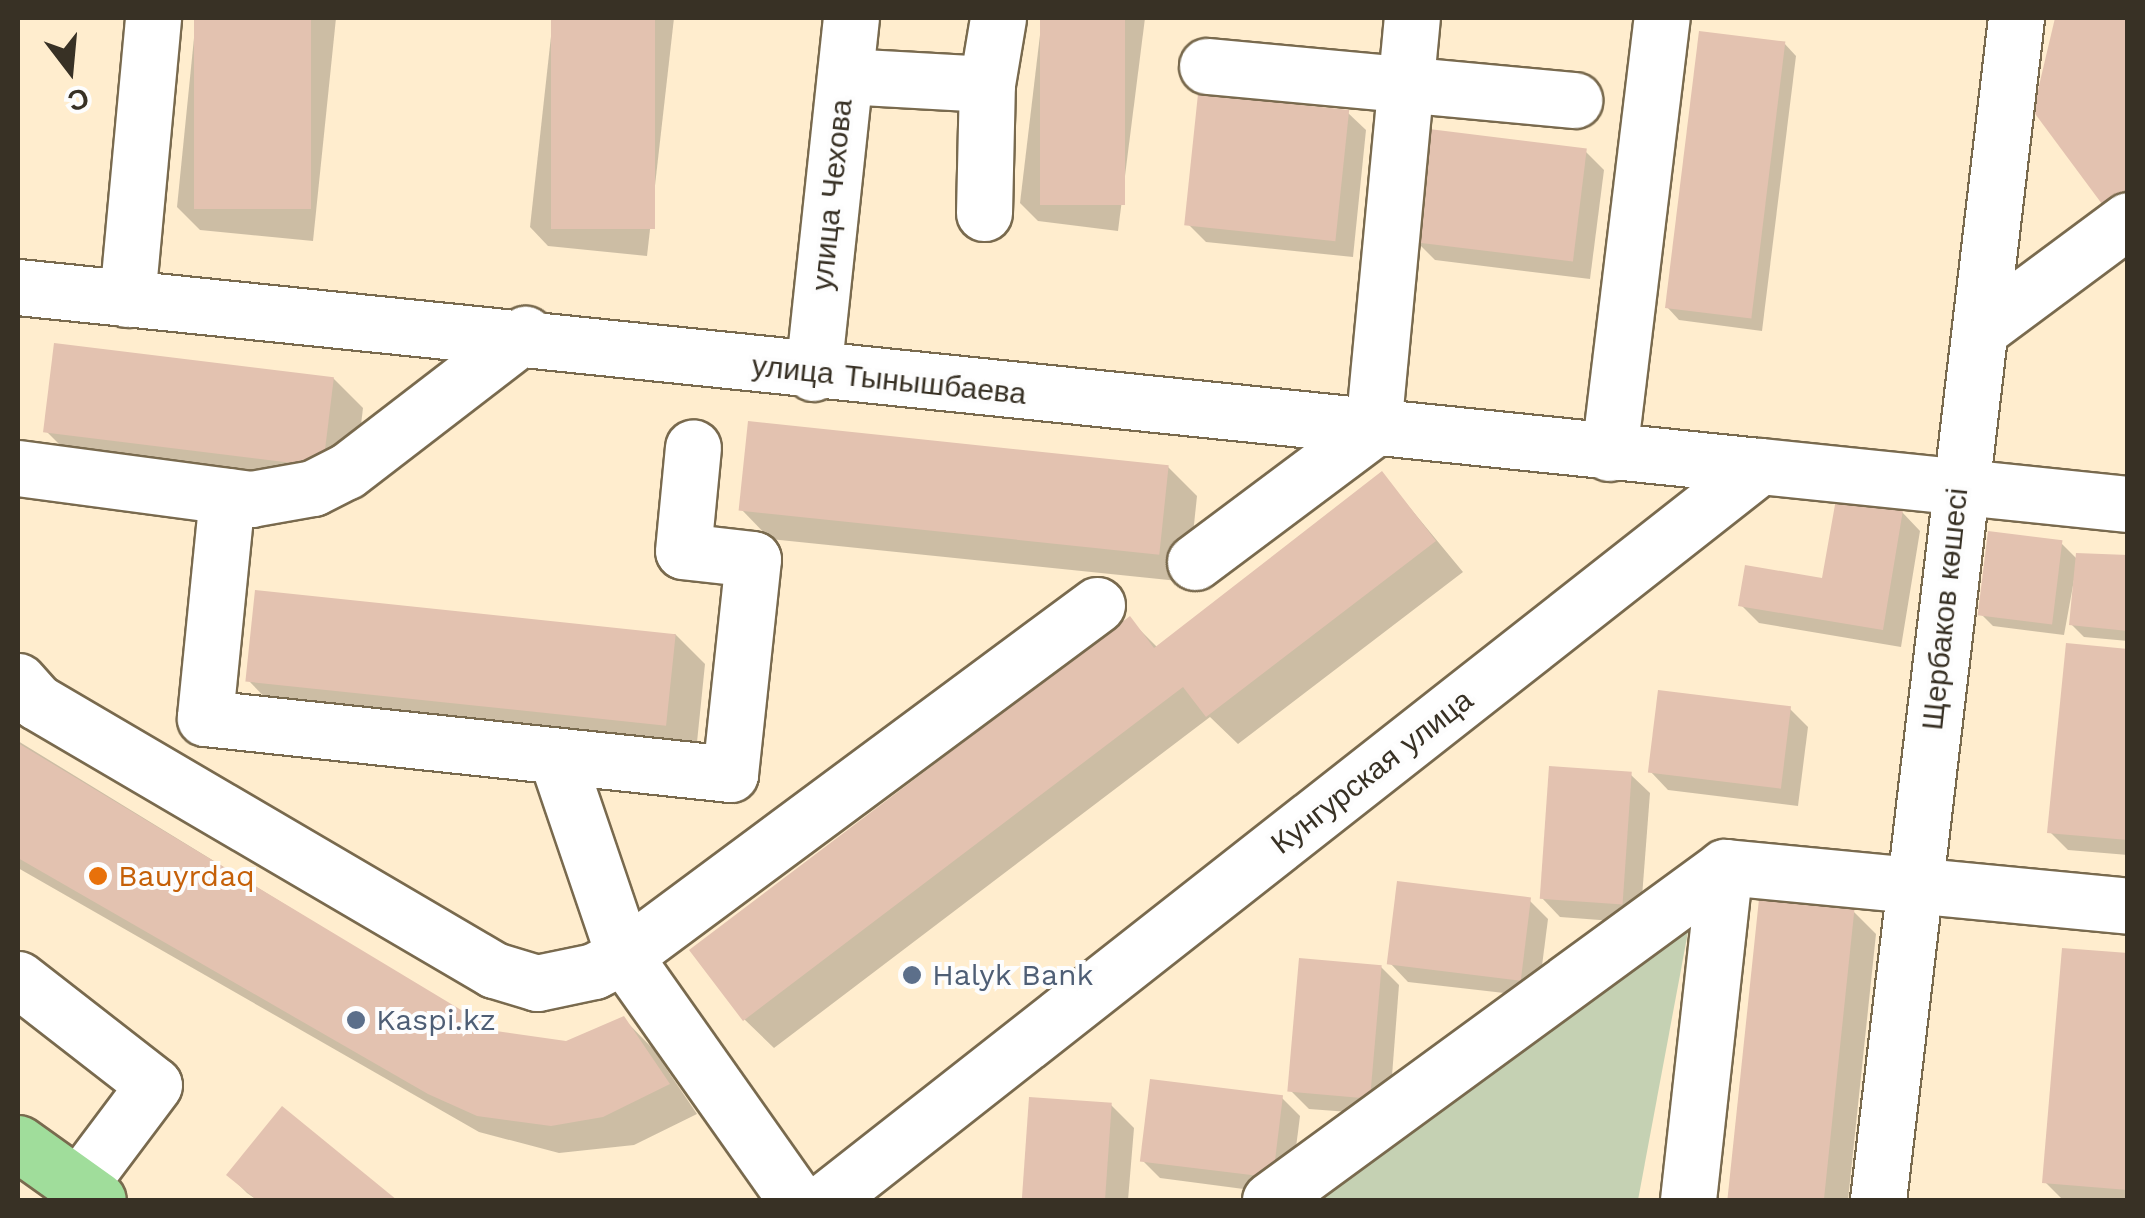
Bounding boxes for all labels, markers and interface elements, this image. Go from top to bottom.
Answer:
north arrow [20,20,120,120]
text: С [64,81,93,118]
street label: улица Чехова [804,97,860,293]
street label: улица Тынышбаева [750,348,1028,412]
street label: Щербаков көшесі [1914,486,1976,732]
street label: Кунгурская улица [1264,682,1480,862]
place label: Bauyrdaq [118,858,255,894]
marker: Bauyrdaq [87,865,109,887]
place label: Halyk Bank [932,957,1094,993]
marker: Halyk Bank [901,964,923,986]
place label: Kaspi.kz [376,1002,496,1038]
marker: Kaspi.kz [345,1009,367,1031]

